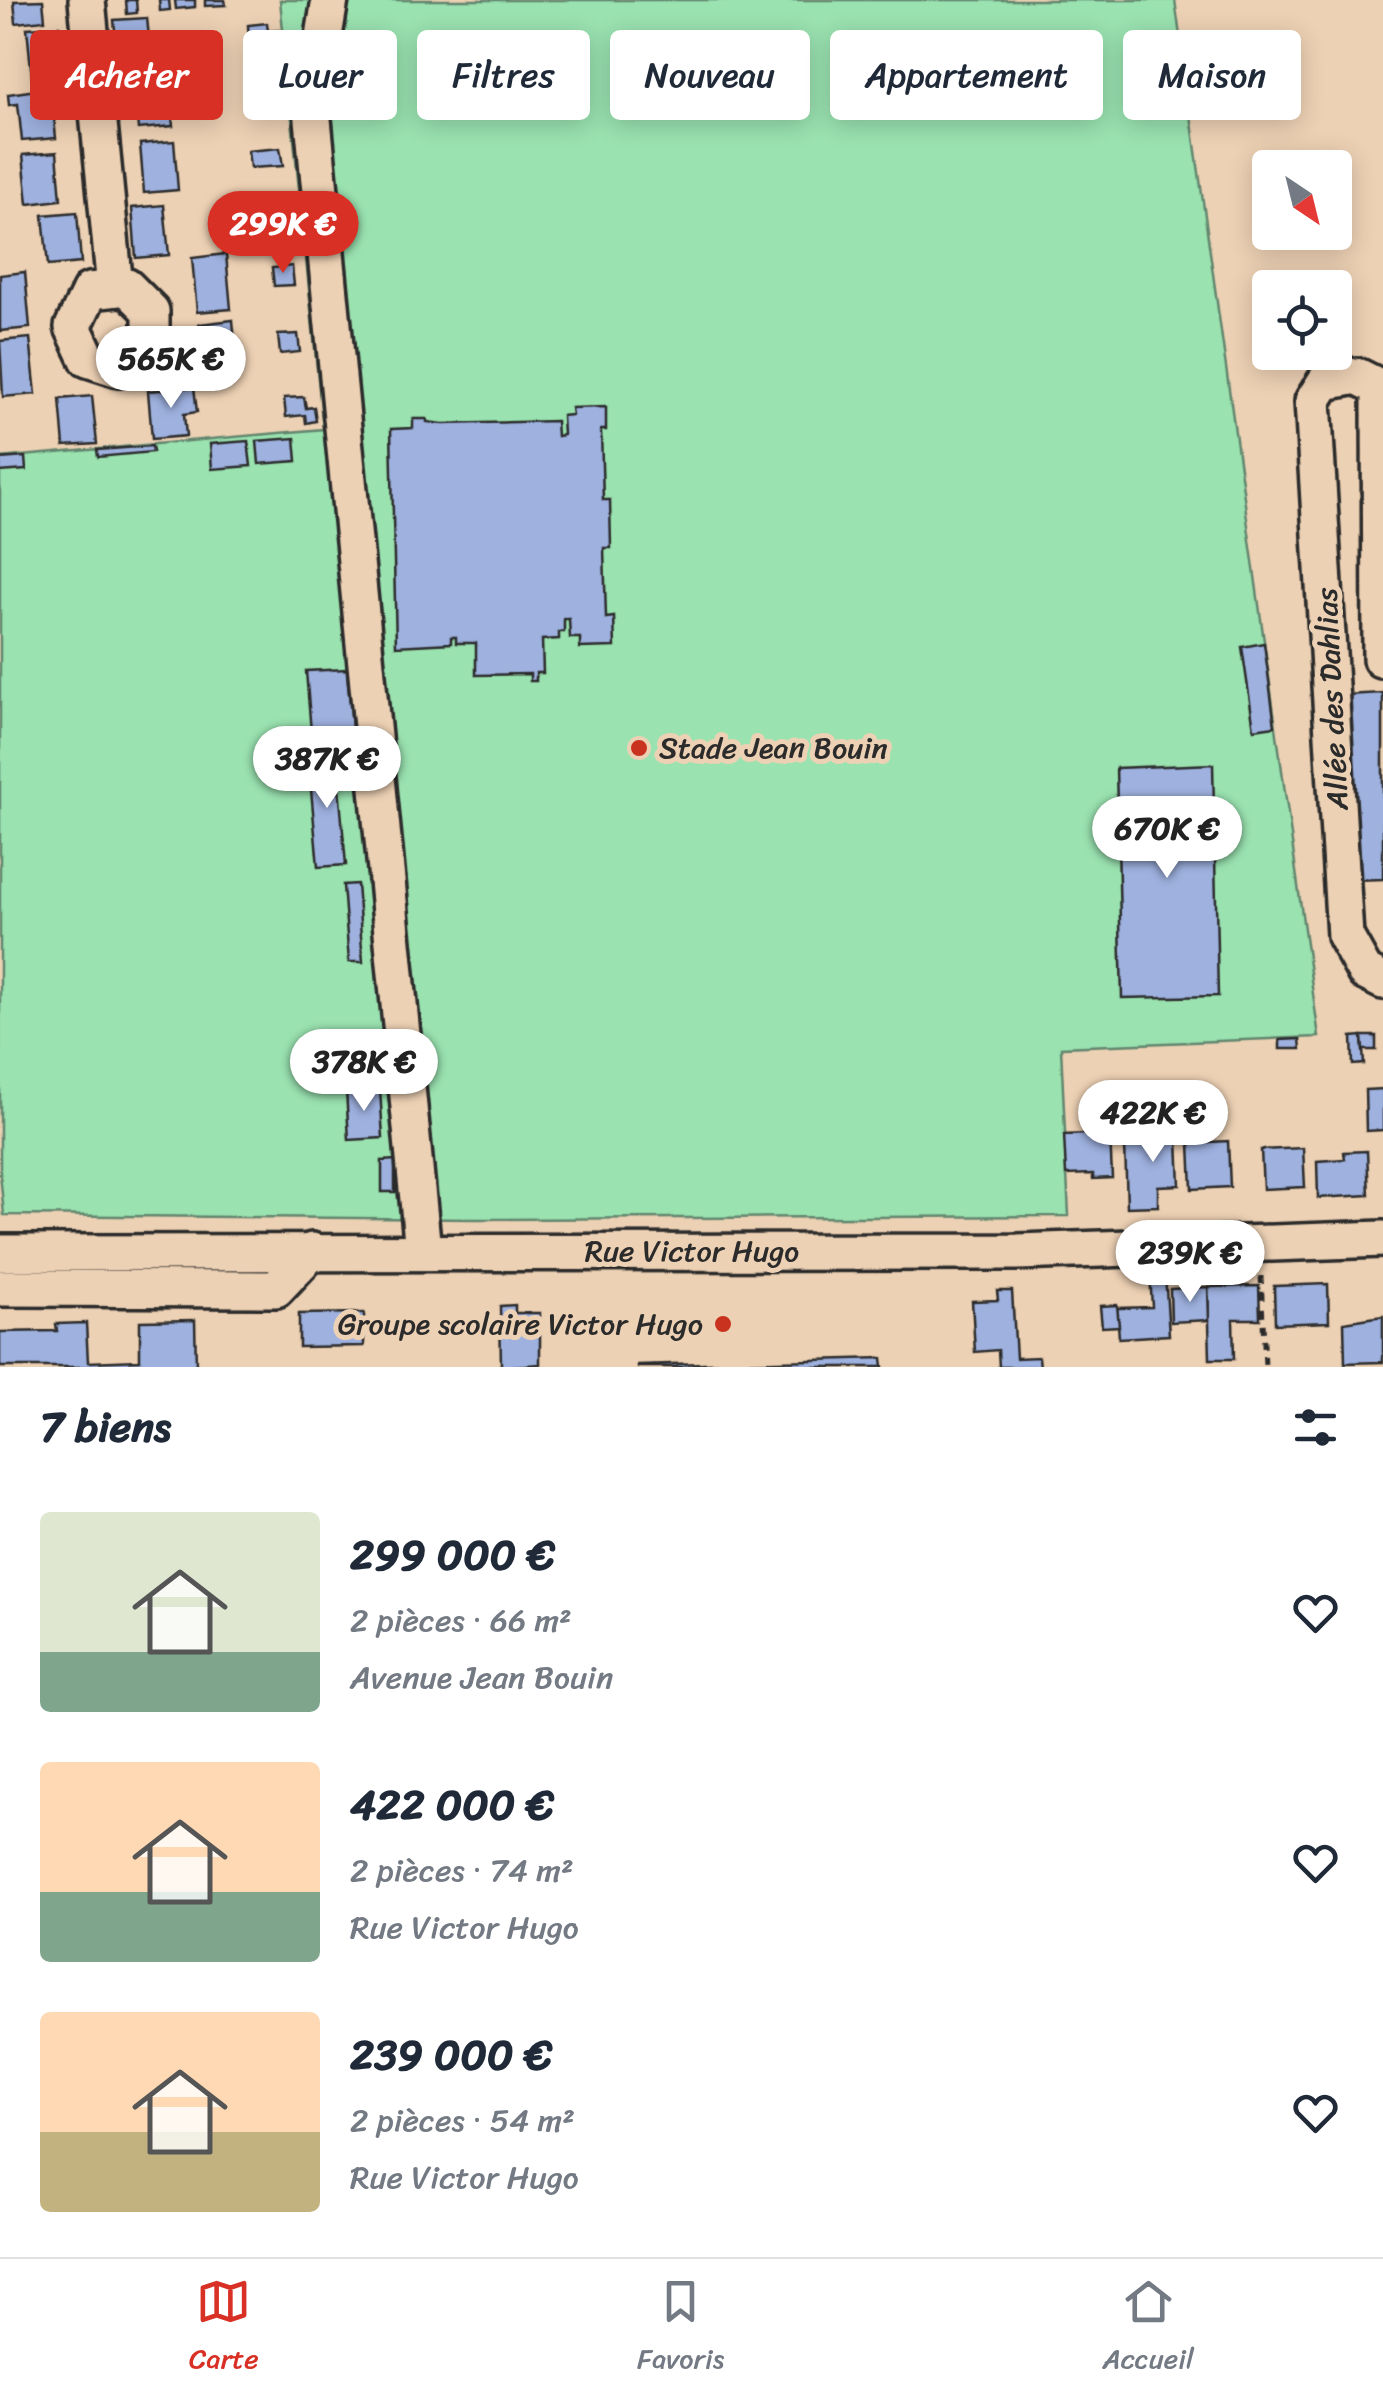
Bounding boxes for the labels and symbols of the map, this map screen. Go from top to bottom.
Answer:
north arrow [1252,150,1352,250]
pin: 299K € [202,191,364,276]
pin: 565K € [90,326,252,411]
street label: Allée des Dahlias [1299,586,1365,813]
place label: Stade Jean Bouin [659,721,888,775]
pin: 387K € [246,726,408,811]
marker: Stade Jean Bouin [628,737,650,759]
pin: 670K € [1086,796,1248,881]
pin: 378K € [283,1029,445,1114]
pin: 422K € [1072,1080,1234,1165]
pin: 239K € [1109,1220,1271,1305]
street label: Rue Victor Hugo [585,1224,799,1278]
place label: Groupe scolaire Victor Hugo [338,1297,703,1351]
marker: Groupe scolaire Victor Hugo [712,1313,734,1335]

